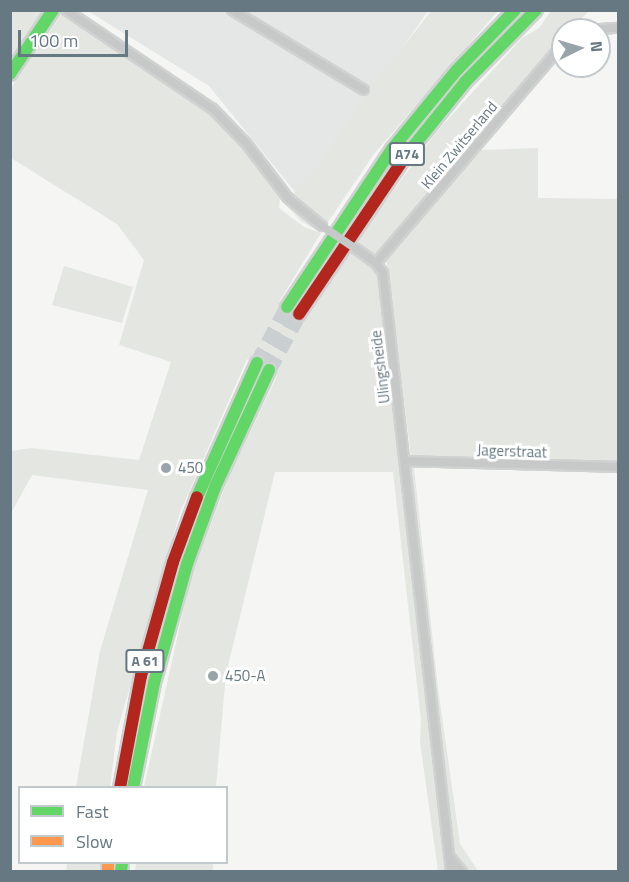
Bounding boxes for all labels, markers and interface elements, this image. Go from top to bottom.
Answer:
scale bar [21,18,130,56]
north arrow [551,18,611,78]
text: 100 m [29,27,78,54]
text: N [585,40,609,53]
street label: Klein Zwitserland [417,98,501,192]
road number: A74 [388,143,426,165]
street label: Ulingsheide [367,329,393,405]
street label: Jagerstraat [477,441,547,461]
place label: 450 [178,459,203,477]
marker: 450 [159,461,173,475]
road number: A 61 [124,650,166,672]
place label: 450-A [225,667,266,685]
marker: 450-A [206,669,220,683]
legend [18,786,228,864]
text: Fast [76,798,109,825]
text: Slow [76,828,113,855]

